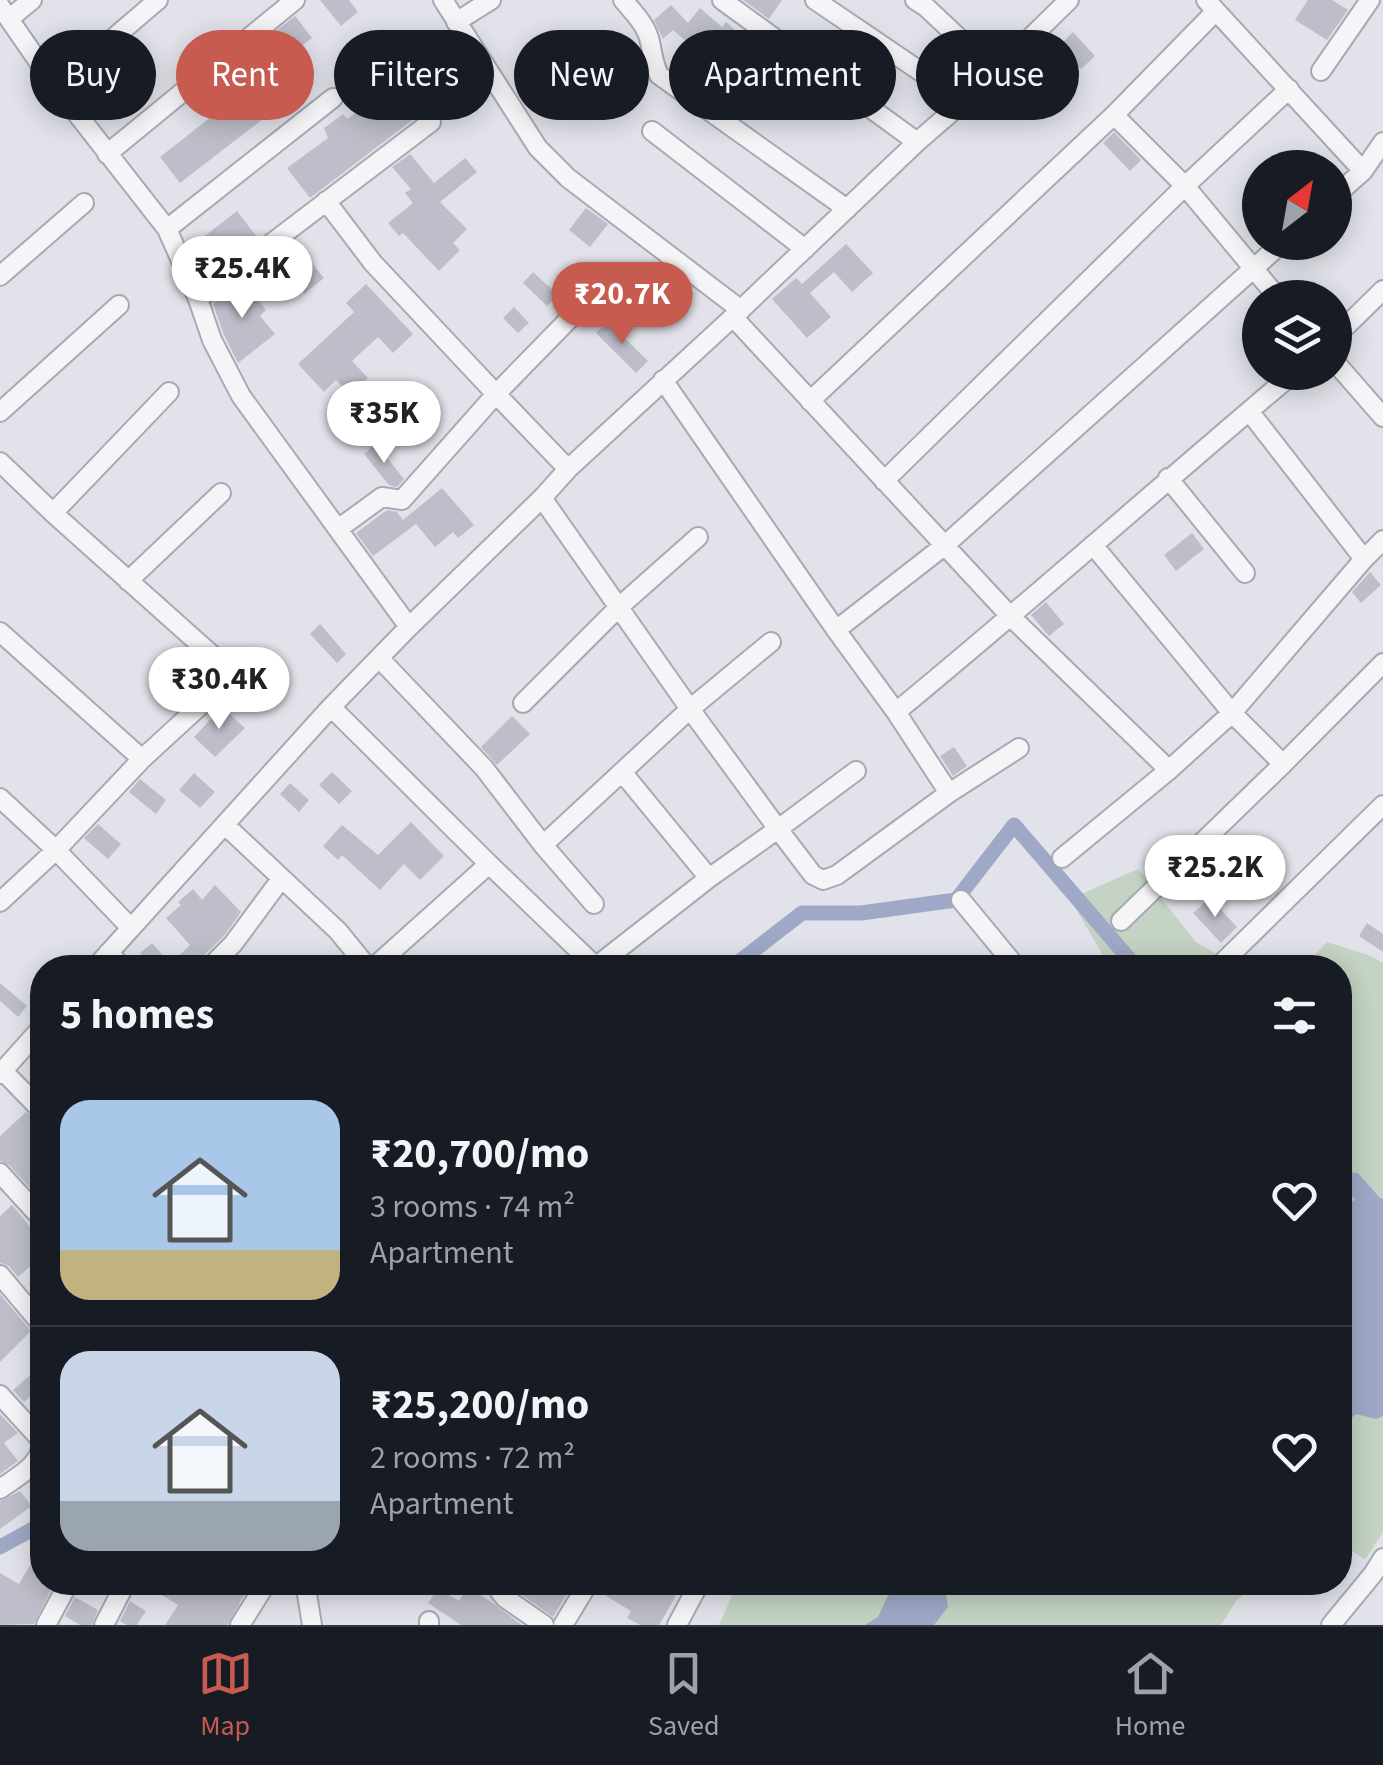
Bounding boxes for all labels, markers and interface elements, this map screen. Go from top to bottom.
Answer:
chip: Buy [30,30,156,120]
chip: Rent [176,30,314,120]
chip: Filters [334,30,494,120]
chip: New [514,30,649,120]
chip: Apartment [669,30,896,120]
chip: House [916,30,1079,120]
north arrow [1242,150,1352,260]
map controls [1242,150,1352,390]
pin: ₹25.4K [161,236,323,321]
text: ₹25.4K [194,245,290,291]
pin: ₹20.7K [541,262,703,347]
text: ₹20.7K [574,271,670,317]
button: layers [1242,280,1352,390]
pin: ₹35K [325,381,443,466]
text: ₹35K [349,390,419,436]
pin: ₹30.4K [138,647,300,732]
text: ₹30.4K [171,656,267,702]
pin: ₹25.2K [1134,835,1296,920]
text: ₹25.2K [1167,844,1263,890]
text: 5 homes [60,985,214,1045]
icon: filters [1267,988,1322,1043]
text: ₹20,700/mo [370,1124,589,1184]
icon: home [140,1140,260,1260]
icon: heart [1267,1173,1322,1228]
text: 3 rooms · 74 m² [370,1184,575,1230]
text: Apartment [370,1230,513,1276]
text: ₹25,200/mo [370,1375,589,1435]
icon: home [140,1391,260,1511]
icon: heart [1267,1424,1322,1479]
text: 2 rooms · 72 m² [370,1435,575,1481]
text: Apartment [370,1481,513,1527]
tab: Map [198,1646,253,1746]
tab: Saved [648,1646,719,1746]
tab: Home [1115,1646,1185,1746]

